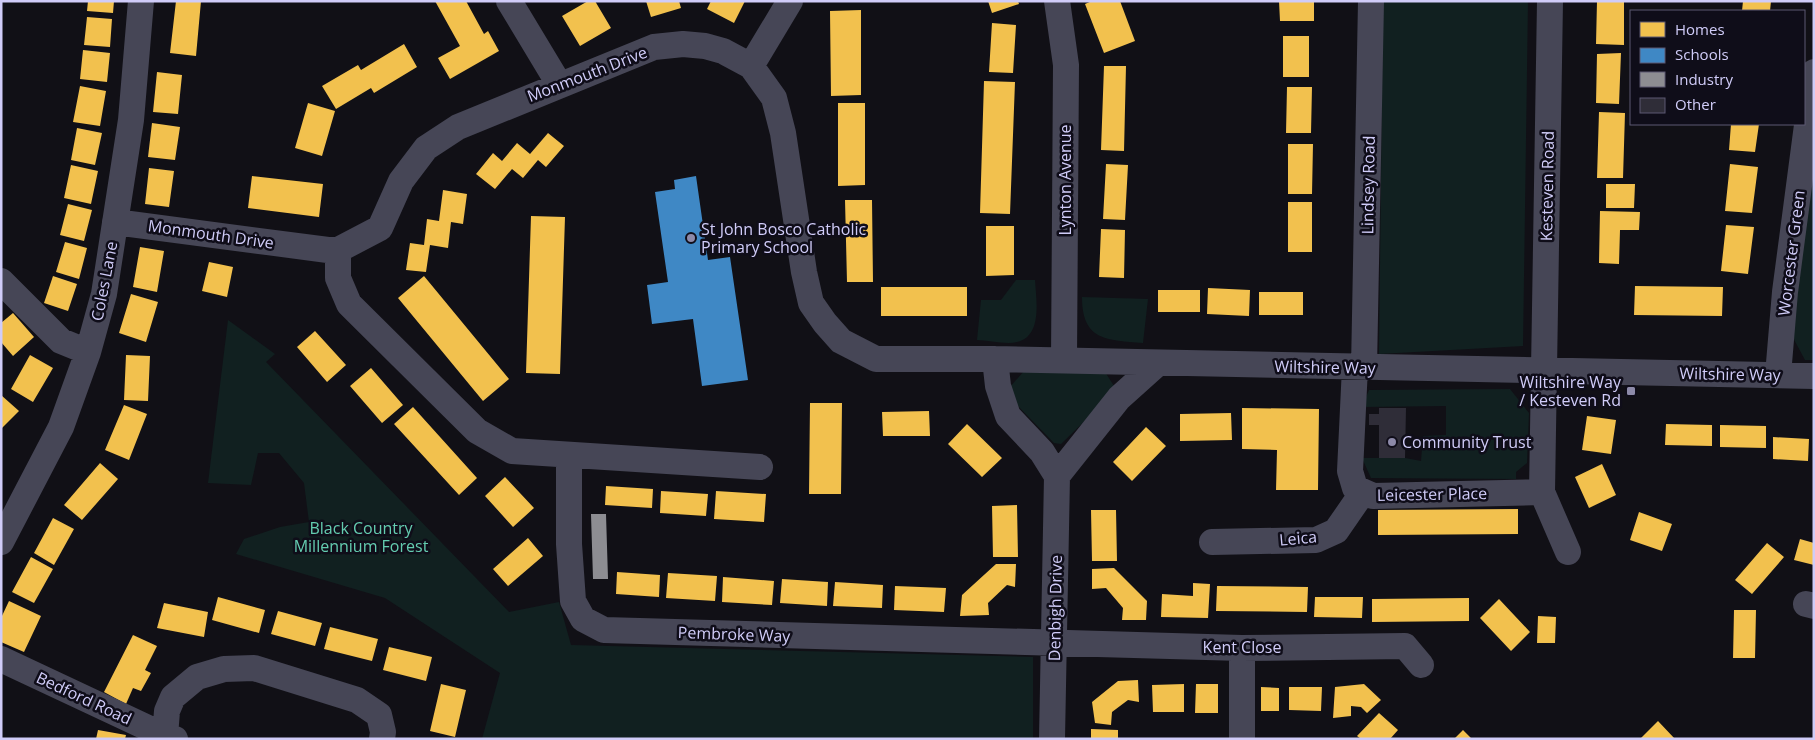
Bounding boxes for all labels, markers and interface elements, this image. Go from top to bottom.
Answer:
legend [1630,10,1805,125]
text: Homes [1675,19,1725,39]
street label: Monmouth Drive [524,41,650,107]
text: Schools [1675,44,1729,64]
text: Industry [1675,69,1733,89]
text: Other [1675,94,1716,114]
street label: Lynton Avenue [1054,124,1076,236]
street label: Kesteven Road [1535,131,1559,241]
street label: Lindsey Road [1356,135,1380,235]
street label: Worcester Green [1772,189,1810,317]
street label: Monmouth Drive [147,214,275,254]
place label: St John Bosco Catholic Primary School [701,218,867,258]
marker: St John Bosco Catholic Primary School [685,232,697,244]
street label: Coles Lane [86,239,122,323]
street label: Wiltshire Way [1274,355,1377,379]
street label: Wiltshire Way [1679,362,1782,386]
place label: Wiltshire Way / Kesteven Rd [1519,371,1622,411]
marker: Wiltshire Way / Kesteven Rd [1625,385,1637,397]
place label: Community Trust [1402,431,1532,453]
marker: Community Trust [1386,436,1398,448]
street label: Leicester Place [1377,482,1487,506]
park label: Black Country Millennium Forest [294,517,429,557]
street label: Leica [1278,525,1318,551]
street label: Denbigh Drive [1043,555,1067,661]
street label: Pembroke Way [677,621,792,647]
street label: Kent Close [1203,636,1281,658]
street label: Bedford Road [33,666,135,730]

